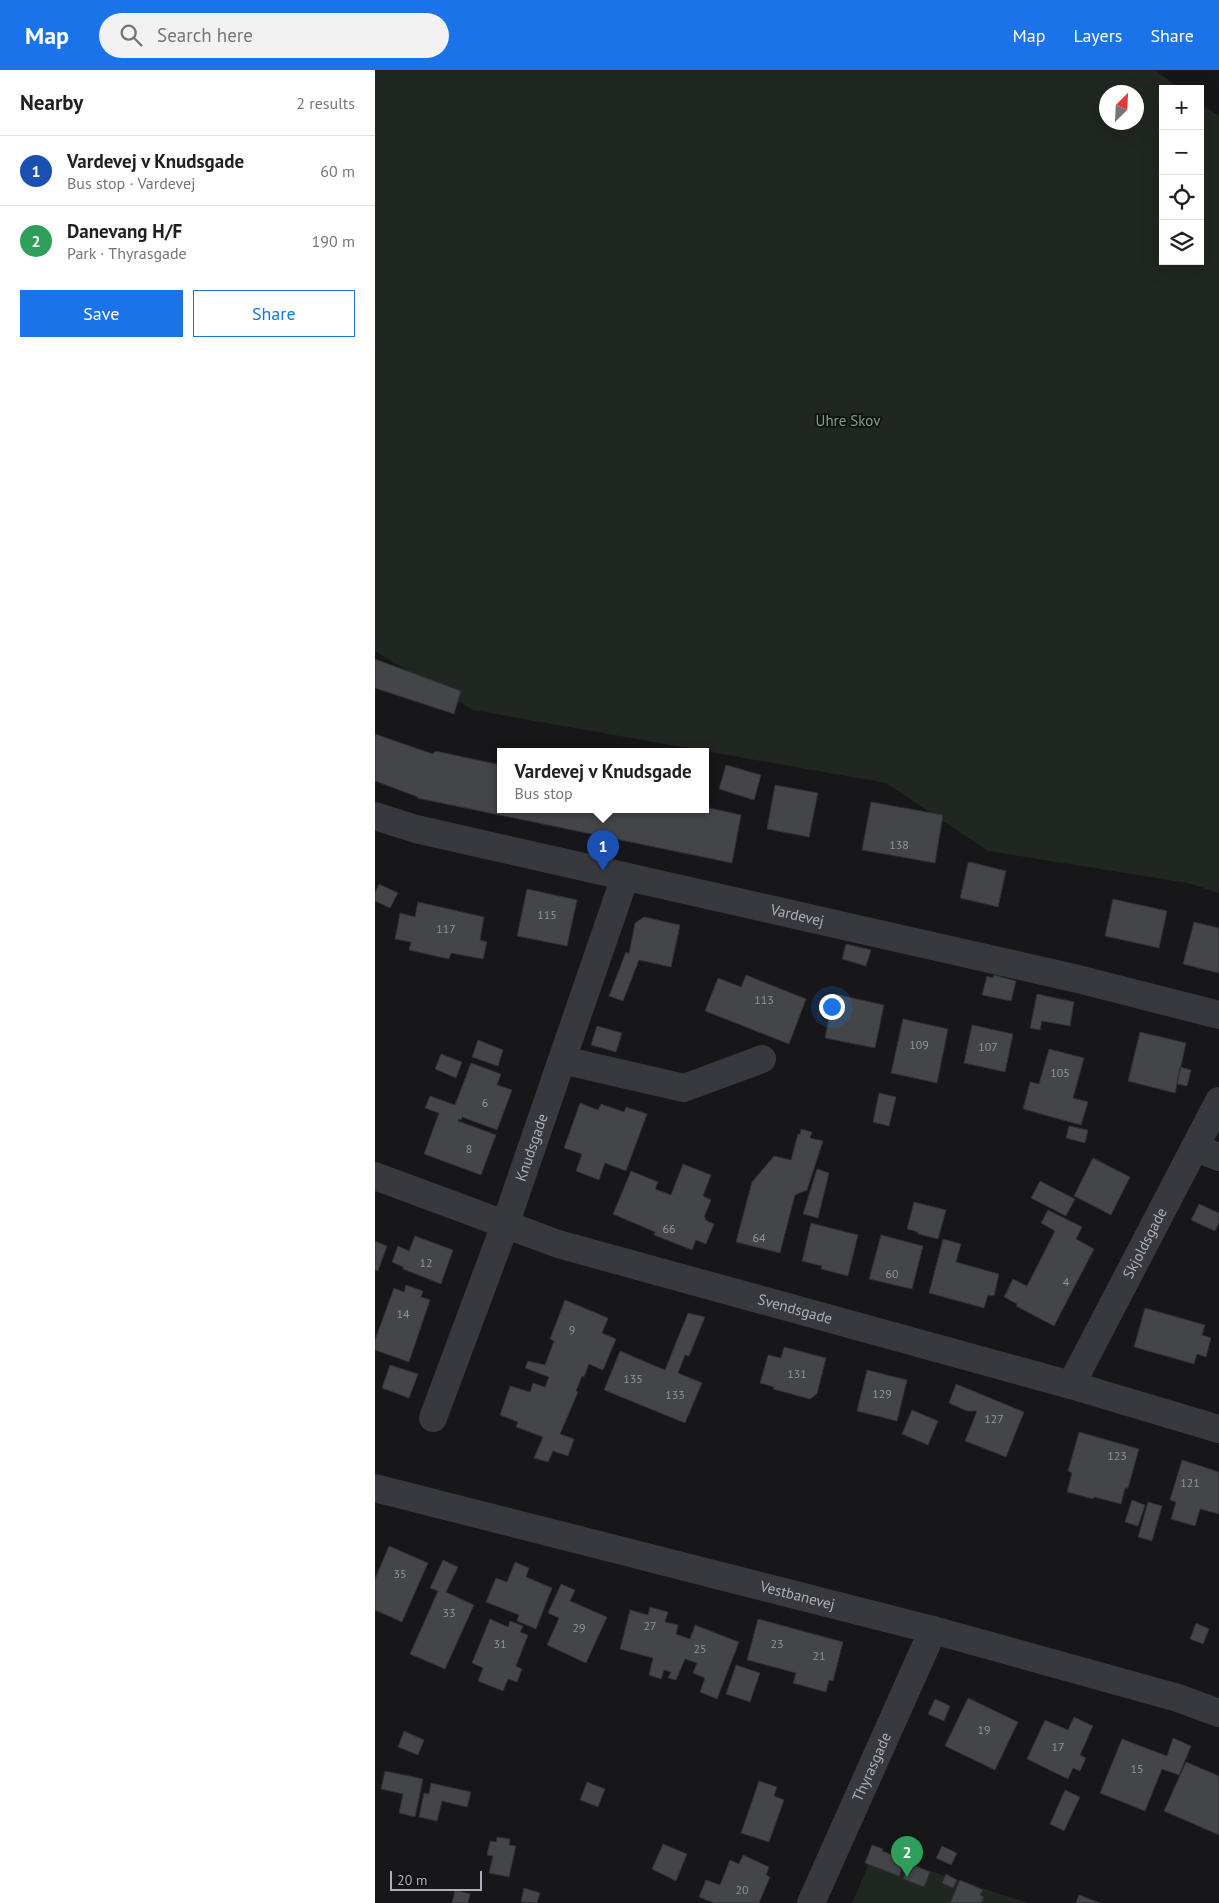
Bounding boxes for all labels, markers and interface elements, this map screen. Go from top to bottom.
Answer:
search box [99,13,449,58]
text: Map [25,20,69,51]
icon: search [117,21,145,49]
text: Search here [157,23,253,47]
text: Map [1013,24,1045,47]
text: Layers [1073,24,1122,47]
text: Share [1150,24,1194,47]
north arrow [1099,85,1144,130]
map controls [1159,85,1204,265]
button: + [1159,85,1204,130]
text: Nearby [20,89,83,116]
text: 2 results [296,93,355,113]
button: − [1159,130,1204,175]
text: Vardevej v Knudsgade [67,149,244,173]
text: 1 [31,161,41,181]
text: 60 m [320,161,355,181]
text: Bus stop · Vardevej [67,173,196,193]
button: locate [1159,175,1204,220]
text: Danevang H/F [67,219,182,243]
button: layers [1159,220,1204,265]
text: 2 [31,231,41,251]
text: 190 m [312,231,355,251]
text: Park · Thyrasgade [67,243,187,263]
button: Save [20,290,183,337]
button: Share [193,290,355,337]
park label: Uhre Skov [816,411,881,430]
popup [497,748,709,813]
text: Vardevej v Knudsgade [514,759,692,783]
text: Bus stop [514,783,573,803]
pin: 1 [587,830,619,871]
house number: 138 [889,837,909,852]
street label: Vardevej [768,899,826,930]
house number: 115 [537,907,557,922]
house number: 117 [436,921,456,936]
house number: 113 [754,992,774,1007]
your location [819,994,845,1020]
house number: 109 [909,1037,929,1052]
house number: 107 [978,1039,998,1054]
house number: 105 [1050,1065,1070,1080]
house number: 6 [482,1095,488,1110]
street label: Knudsgade [511,1111,552,1184]
house number: 8 [466,1141,472,1156]
street label: Skjoldsgade [1118,1204,1171,1282]
house number: 66 [662,1221,676,1236]
house number: 64 [752,1230,766,1245]
house number: 12 [419,1255,433,1270]
house number: 60 [885,1266,899,1281]
house number: 4 [1063,1274,1070,1289]
street label: Svendsgade [756,1289,835,1328]
house number: 14 [396,1306,410,1321]
house number: 9 [569,1322,575,1337]
house number: 131 [787,1366,807,1381]
house number: 135 [623,1371,643,1386]
house number: 129 [872,1386,892,1401]
house number: 133 [665,1387,685,1402]
house number: 127 [984,1411,1004,1426]
house number: 123 [1107,1448,1127,1463]
house number: 121 [1180,1475,1200,1490]
house number: 35 [393,1566,407,1581]
street label: Vestbanevej [757,1576,837,1614]
house number: 33 [442,1605,456,1620]
house number: 27 [643,1618,657,1633]
house number: 29 [572,1620,586,1635]
house number: 31 [493,1636,507,1651]
house number: 23 [770,1636,784,1651]
house number: 25 [693,1641,707,1656]
house number: 21 [812,1648,826,1663]
house number: 19 [977,1722,991,1737]
street label: Thyrasgade [848,1729,895,1804]
house number: 17 [1051,1739,1065,1754]
house number: 15 [1130,1761,1144,1776]
pin: 2 [891,1836,923,1877]
scale bar [390,1868,483,1891]
text: 20 m [397,1871,427,1889]
house number: 20 [735,1882,749,1897]

